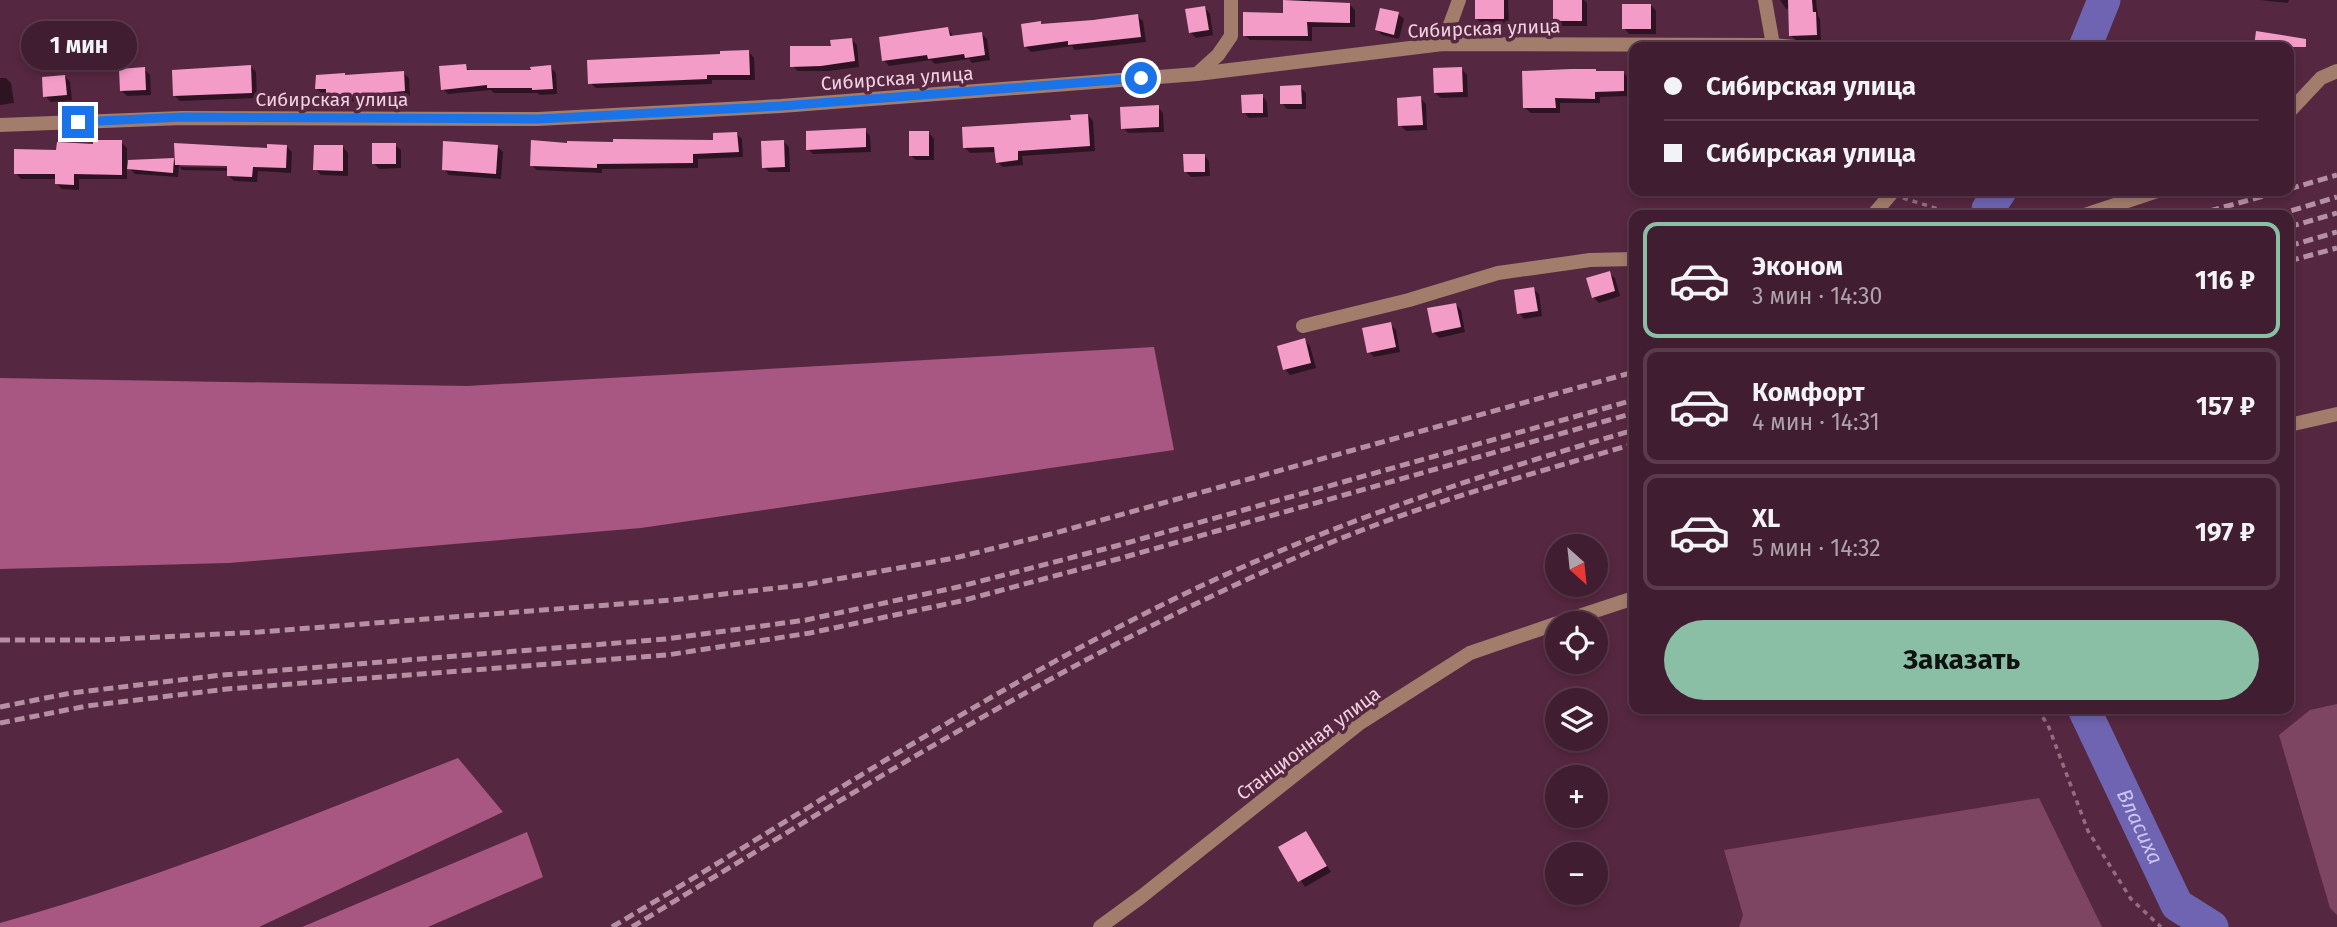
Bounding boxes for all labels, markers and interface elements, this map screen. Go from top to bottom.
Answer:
street label: Сибирская улица [1407,14,1561,43]
callout: 1 мин [20,20,136,69]
text: 1 мин [50,31,108,59]
street label: Сибирская улица [820,62,974,95]
route start [1125,62,1157,94]
text: Сибирская улица [1706,71,1916,102]
street label: Сибирская улица [256,88,408,111]
route end [62,106,94,138]
text: Сибирская улица [1706,138,1916,169]
icon: car [1668,249,1731,312]
text: Эконом [1752,251,1843,282]
text: 116 ₽ [2195,265,2255,296]
text: 3 мин · 14:30 [1752,282,1882,310]
icon: car [1668,375,1731,438]
text: Комфорт [1752,377,1865,408]
text: 157 ₽ [2196,391,2255,422]
text: 4 мин · 14:31 [1752,408,1880,436]
icon: car [1668,501,1731,564]
text: XL [1752,503,1780,534]
text: 197 ₽ [2195,517,2255,548]
north arrow [1545,534,1608,597]
map controls [1545,534,1608,905]
text: 5 мин · 14:32 [1752,534,1881,562]
button: locate [1545,611,1608,674]
button: Заказать [1664,620,2259,700]
street label: Станционная улица [1232,682,1385,805]
button: layers [1545,688,1608,751]
button: + [1545,765,1608,828]
water label: Власиха [2111,785,2169,868]
button: − [1545,842,1608,905]

